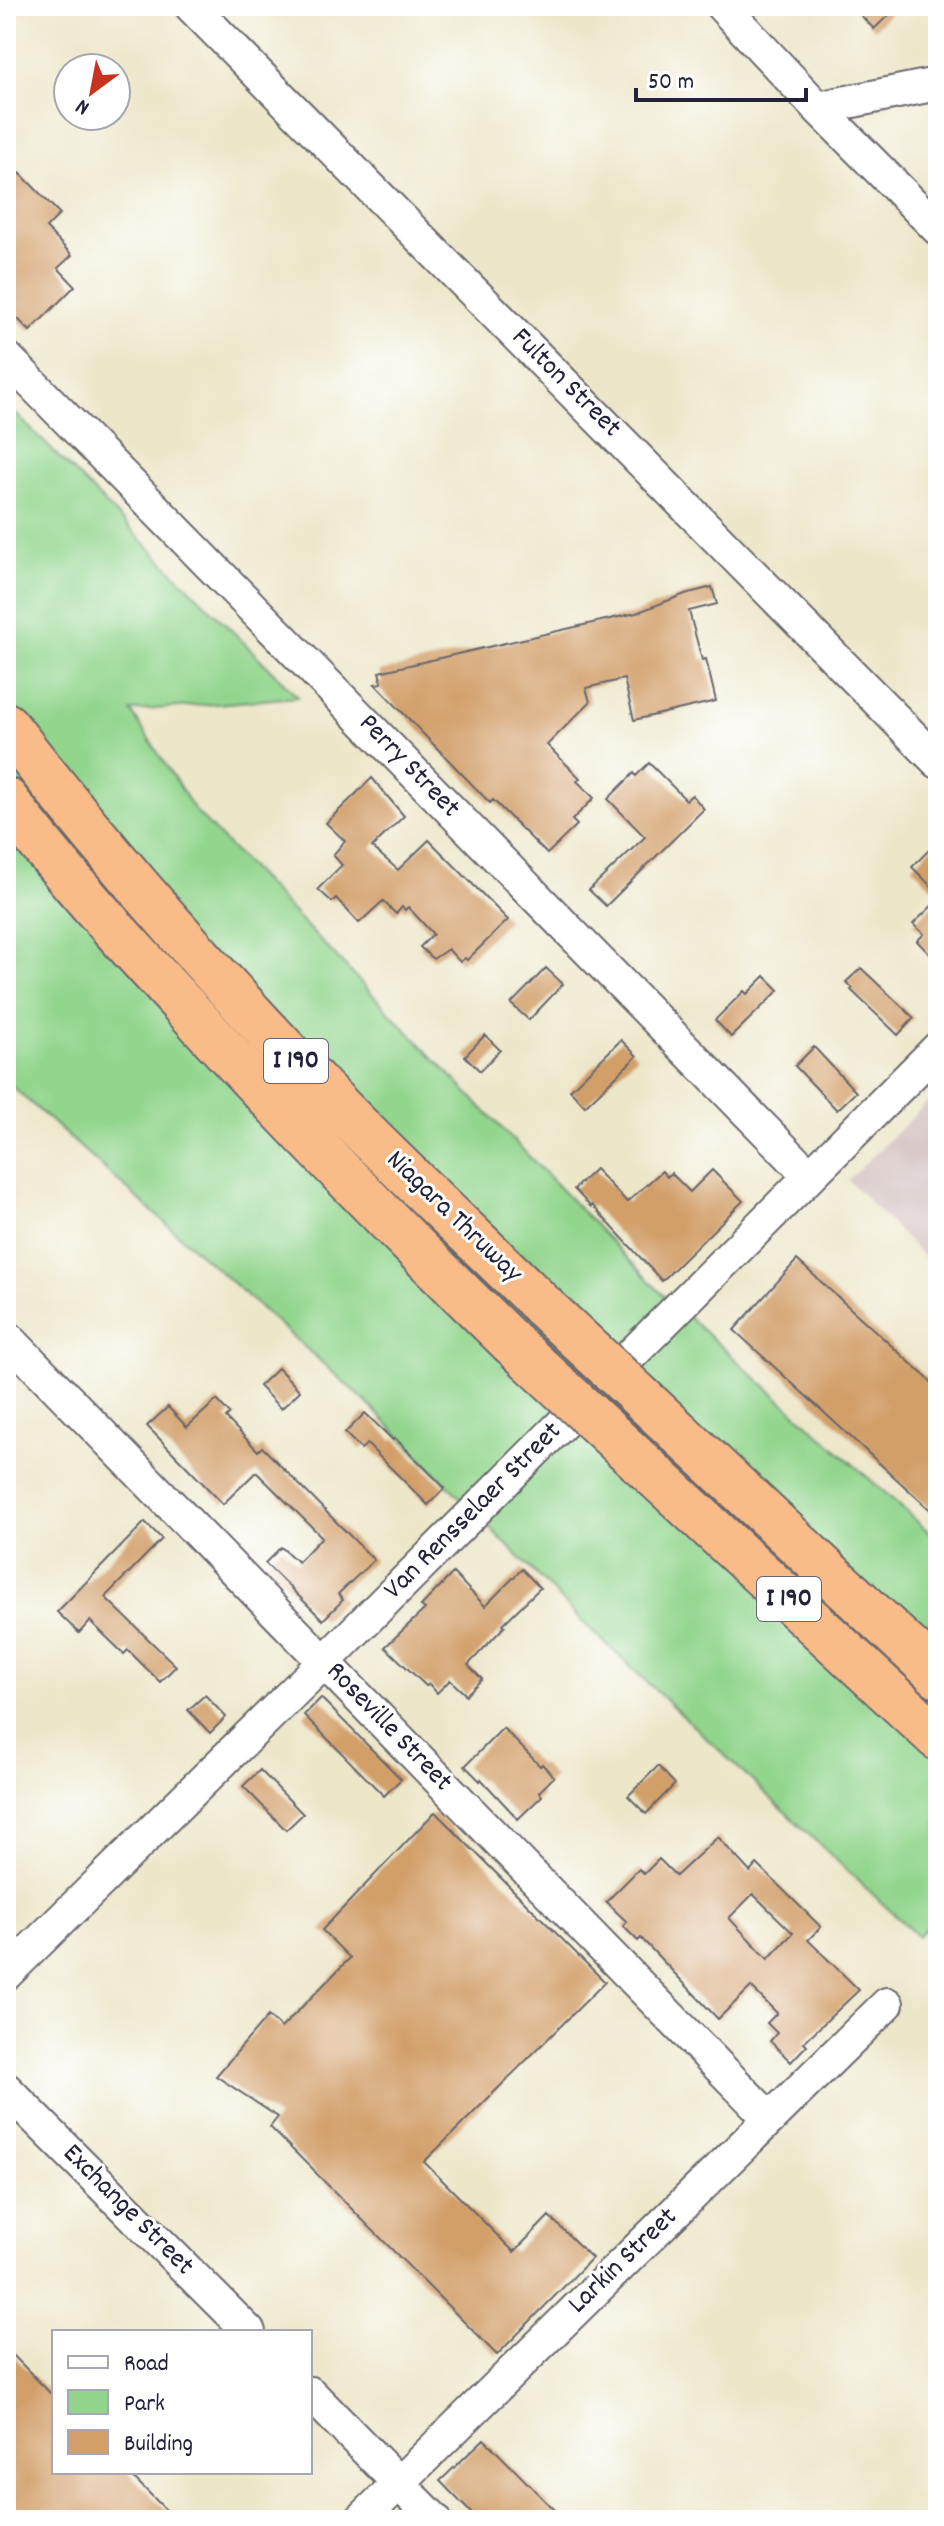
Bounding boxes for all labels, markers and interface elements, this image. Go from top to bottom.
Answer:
north arrow [52,52,132,132]
scale bar [636,52,806,102]
text: 50 m [648,66,694,100]
text: N [70,90,96,122]
street label: Fulton Street [501,320,629,448]
street label: Perry Street [348,706,468,828]
road number: I 190 [264,1039,328,1083]
street label: Niagara Thruway [376,1142,531,1294]
street label: Van Rensselaer Street [376,1414,572,1610]
road number: I 190 [757,1577,821,1621]
street label: Roseville Street [316,1654,460,1802]
street label: Exchange Street [52,2136,202,2286]
street label: Larkin Street [560,2199,688,2325]
legend [52,2330,312,2474]
text: Road [124,2348,169,2382]
text: Park [124,2388,165,2422]
text: Building [124,2428,193,2462]

